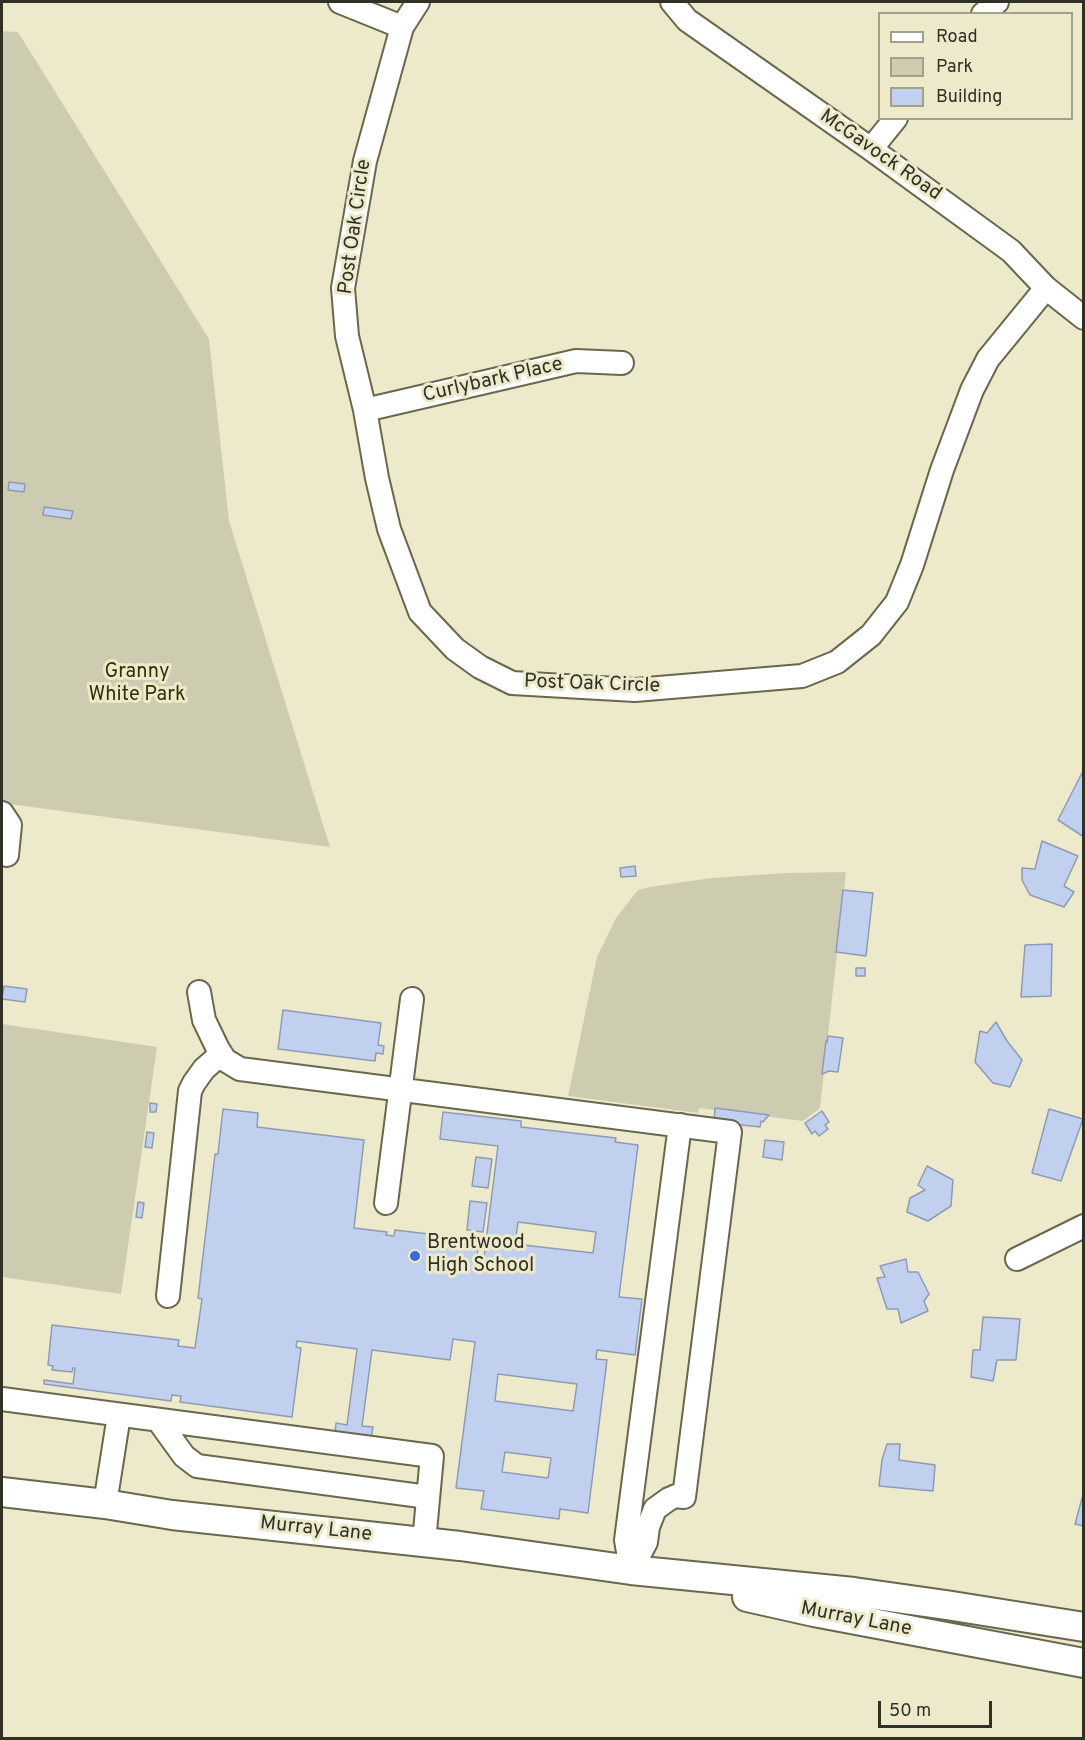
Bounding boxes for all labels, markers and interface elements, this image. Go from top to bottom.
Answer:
legend [878,12,1073,120]
text: Road [936,26,978,49]
text: Park [936,56,973,79]
text: Building [936,86,1002,109]
street label: McGavock Road [814,105,946,207]
street label: Post Oak Circle [335,158,377,296]
street label: Curlybark Place [421,353,565,409]
park label: Granny White Park [88,661,186,708]
street label: Post Oak Circle [523,671,661,699]
place label: Brentwood High School [427,1232,534,1279]
marker: Brentwood High School [408,1249,422,1263]
street label: Murray Lane [259,1512,373,1548]
street label: Murray Lane [798,1597,914,1643]
scale bar [881,1689,995,1727]
text: 50 m [889,1700,931,1723]

